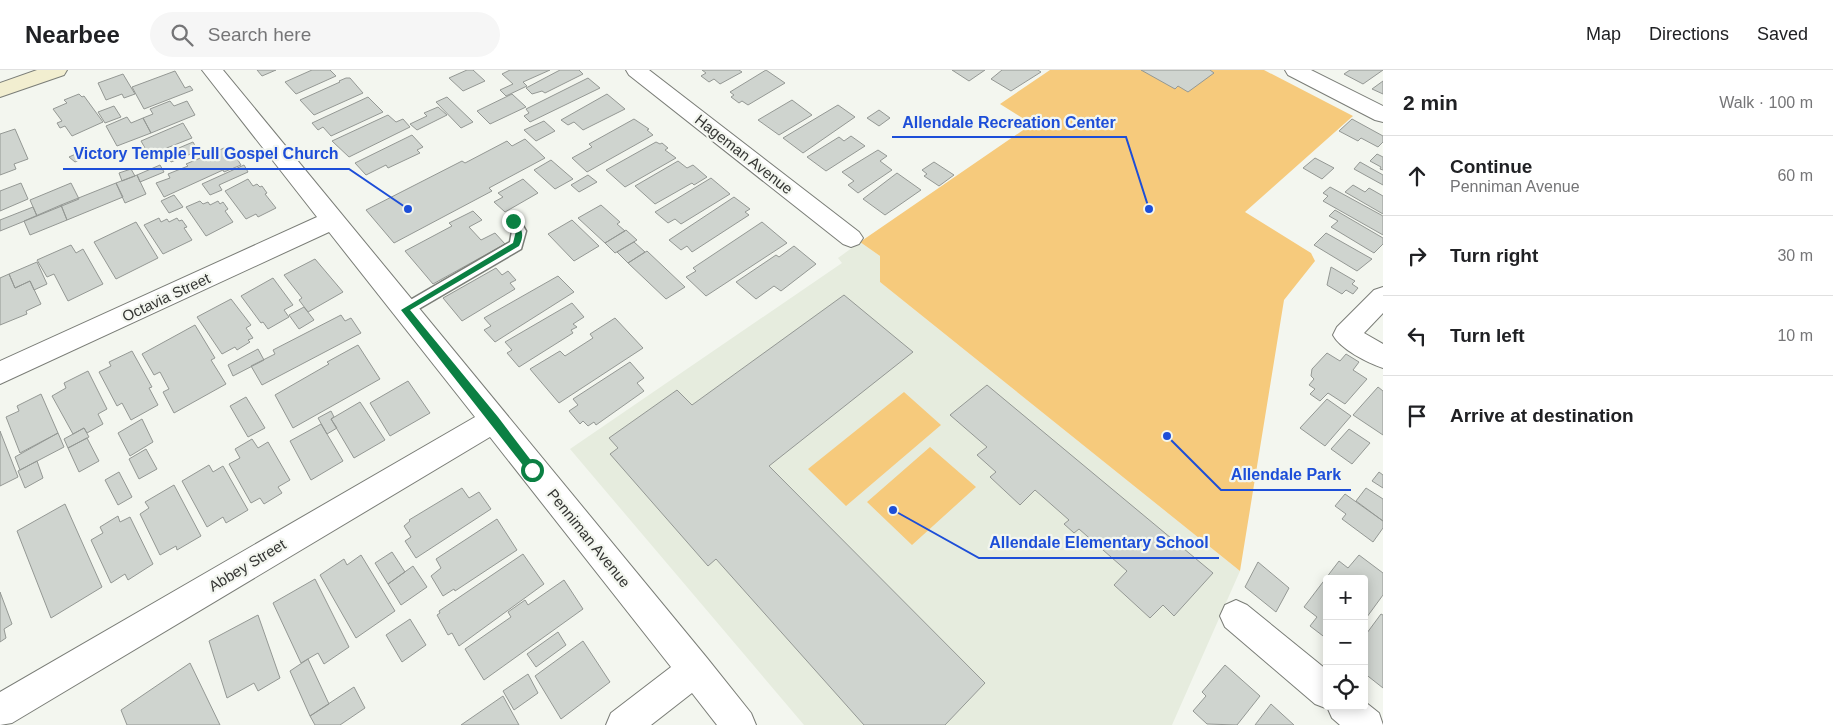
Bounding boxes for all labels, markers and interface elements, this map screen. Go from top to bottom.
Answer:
search box [150,12,500,57]
text: Nearbee [25,21,120,48]
icon: search [168,21,196,49]
text: Search here [208,24,311,45]
text: Map [1586,24,1621,44]
text: Directions [1649,24,1729,44]
text: Saved [1757,24,1808,44]
text: 2 min [1403,91,1458,114]
text: Walk · 100 m [1719,94,1813,111]
callout: Allendale Recreation Center [892,106,1126,137]
street label: Hageman Avenue [692,111,796,197]
text: Allendale Recreation Center [902,114,1116,131]
callout: Victory Temple Full Gospel Church [63,138,349,169]
text: Victory Temple Full Gospel Church [73,145,339,162]
text: Continue [1450,156,1532,177]
icon: ahead [1403,162,1431,190]
text: 60 m [1777,167,1813,184]
text: Penniman Avenue [1450,178,1580,195]
route end [502,210,525,233]
icon: right [1403,242,1431,270]
text: Turn right [1450,245,1538,266]
text: 30 m [1777,247,1813,264]
street label: Octavia Street [119,269,213,325]
icon: left [1403,322,1431,350]
text: Turn left [1450,325,1525,346]
text: 10 m [1777,327,1813,344]
icon: arrive [1403,402,1431,430]
text: Arrive at destination [1450,405,1634,426]
route start [521,459,544,482]
callout: Allendale Park [1221,459,1351,490]
text: Allendale Park [1231,466,1341,483]
street label: Penniman Avenue [544,485,634,591]
callout: Allendale Elementary School [979,527,1219,558]
text: Allendale Elementary School [989,534,1209,551]
street label: Abbey Street [205,535,289,595]
map controls [1323,575,1368,710]
button: + [1323,575,1368,620]
button: − [1323,620,1368,665]
button: locate [1323,665,1368,710]

